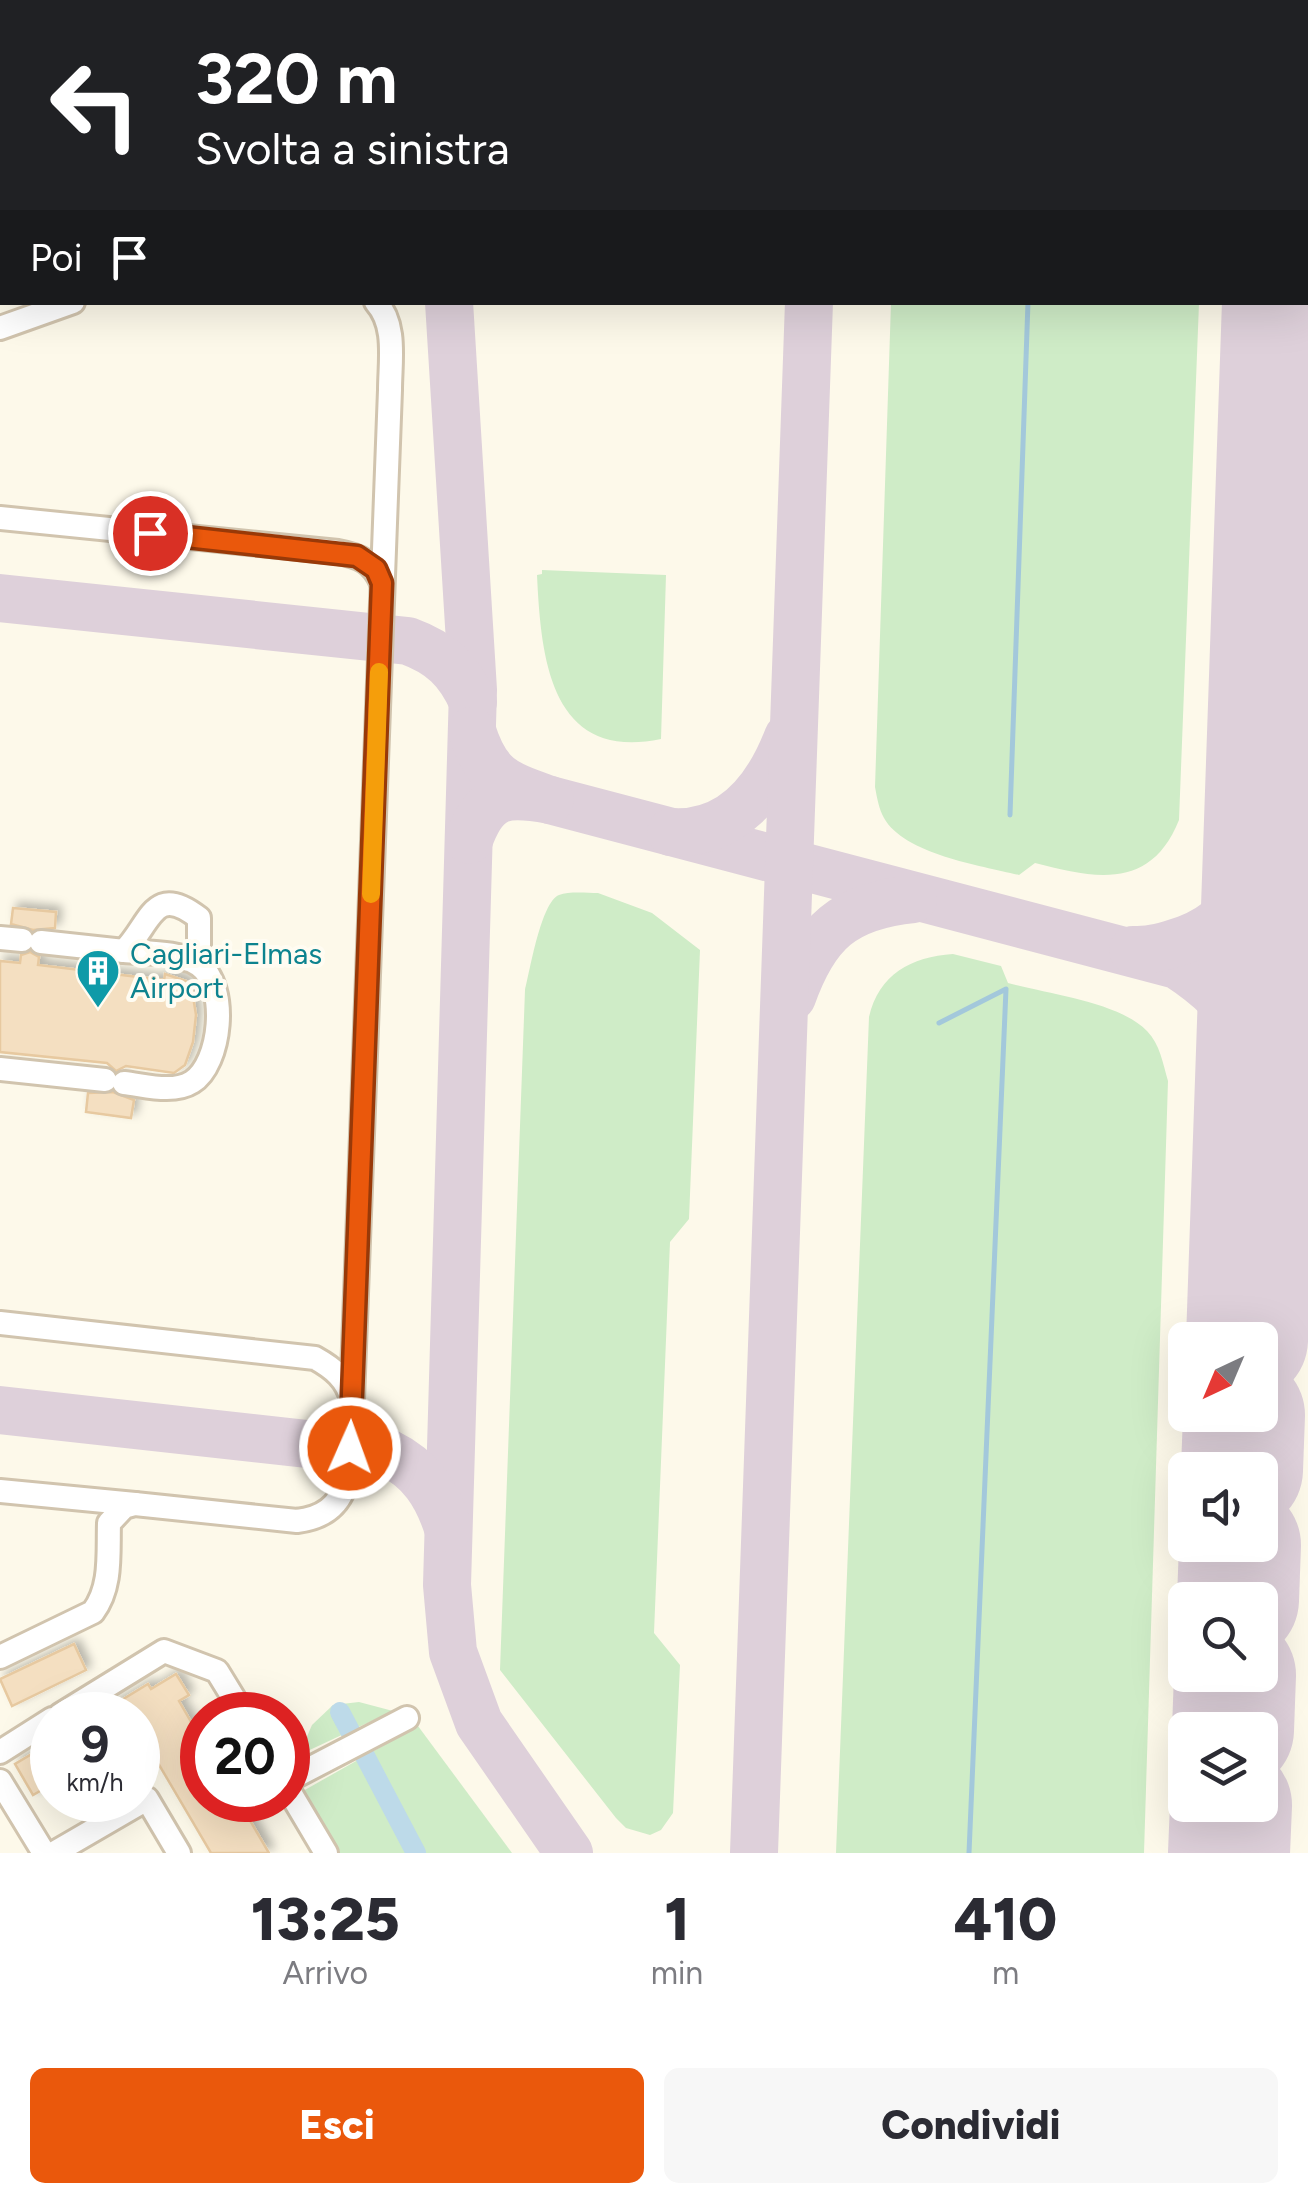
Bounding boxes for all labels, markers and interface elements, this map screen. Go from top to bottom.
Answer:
text: 320 m [195,36,398,121]
icon: left [30,40,160,170]
text: Svolta a sinistra [195,121,510,175]
icon: arrive [102,230,157,285]
text: Poi [30,235,82,281]
pin [108,491,193,576]
icon: arrive [123,506,178,561]
place label: Cagliari-Elmas Airport [130,935,322,1006]
building icon: Cagliari-Elmas Airport [75,948,121,1009]
north arrow [1168,1322,1278,1432]
map controls [1168,1322,1278,1822]
position arrow [298,1396,402,1500]
button: sound [1168,1452,1278,1562]
button: search [1168,1582,1278,1692]
speed limit sign: 20 [180,1692,310,1822]
button: layers [1168,1712,1278,1822]
text: 9 [80,1714,109,1775]
text: km/h [66,1767,124,1797]
text: 13:25 [251,1883,400,1955]
text: 1 [664,1883,690,1955]
text: 410 [954,1883,1057,1955]
text: Arrivo [283,1954,368,1992]
text: min [651,1954,703,1992]
text: m [992,1954,1019,1992]
button: Esci [30,2068,644,2183]
button: Condividi [664,2068,1278,2183]

